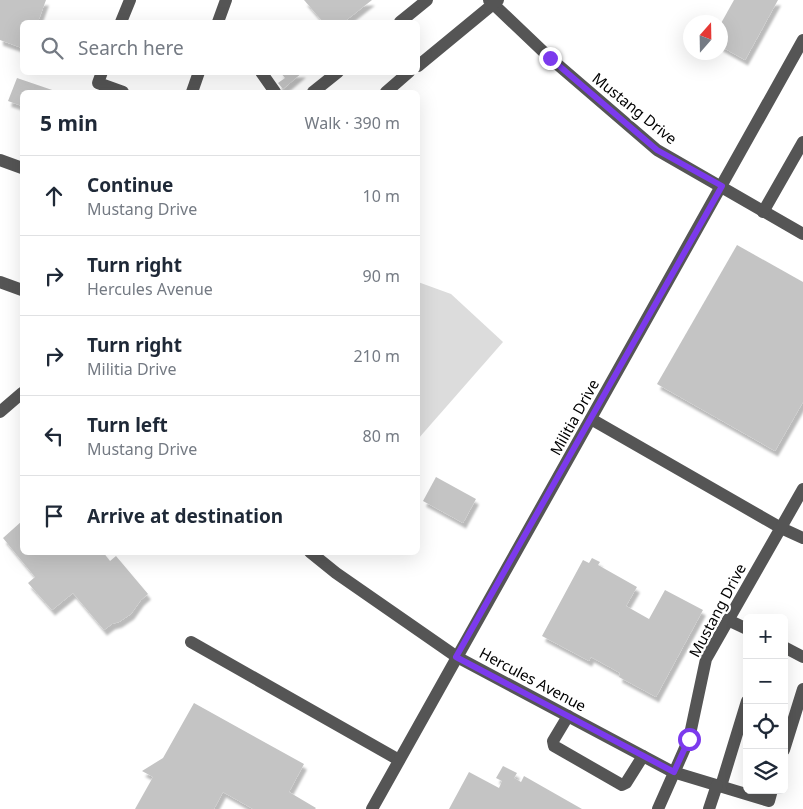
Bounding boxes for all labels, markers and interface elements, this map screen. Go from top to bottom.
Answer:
north arrow [683,15,728,60]
search box [20,20,420,75]
icon: search [38,34,66,62]
text: Search here [78,35,184,61]
route end [539,47,562,70]
street label: Mustang Drive [589,68,681,148]
text: 5 min [40,109,98,137]
text: Walk · 390 m [305,112,400,134]
text: Continue [87,172,173,198]
icon: ahead [40,182,68,210]
text: 10 m [363,185,400,207]
text: Mustang Drive [87,198,197,220]
text: Turn right [87,252,182,278]
icon: right [40,262,68,290]
text: 90 m [363,265,400,287]
text: Hercules Avenue [87,278,213,300]
text: Turn right [87,332,182,358]
icon: right [40,342,68,370]
text: 210 m [353,345,400,367]
text: Militia Drive [87,358,177,380]
street label: Militia Drive [545,375,603,459]
text: Turn left [87,412,168,438]
icon: left [40,422,68,450]
text: 80 m [363,425,400,447]
text: Mustang Drive [87,438,197,460]
icon: arrive [40,502,68,530]
text: Arrive at destination [87,503,283,529]
street label: Mustang Drive [684,560,750,660]
map controls [743,614,788,794]
button: + [743,614,788,659]
street label: Hercules Avenue [476,642,590,716]
button: − [743,659,788,704]
button: locate [743,704,788,749]
route start [678,728,701,751]
button: layers [743,749,788,794]

